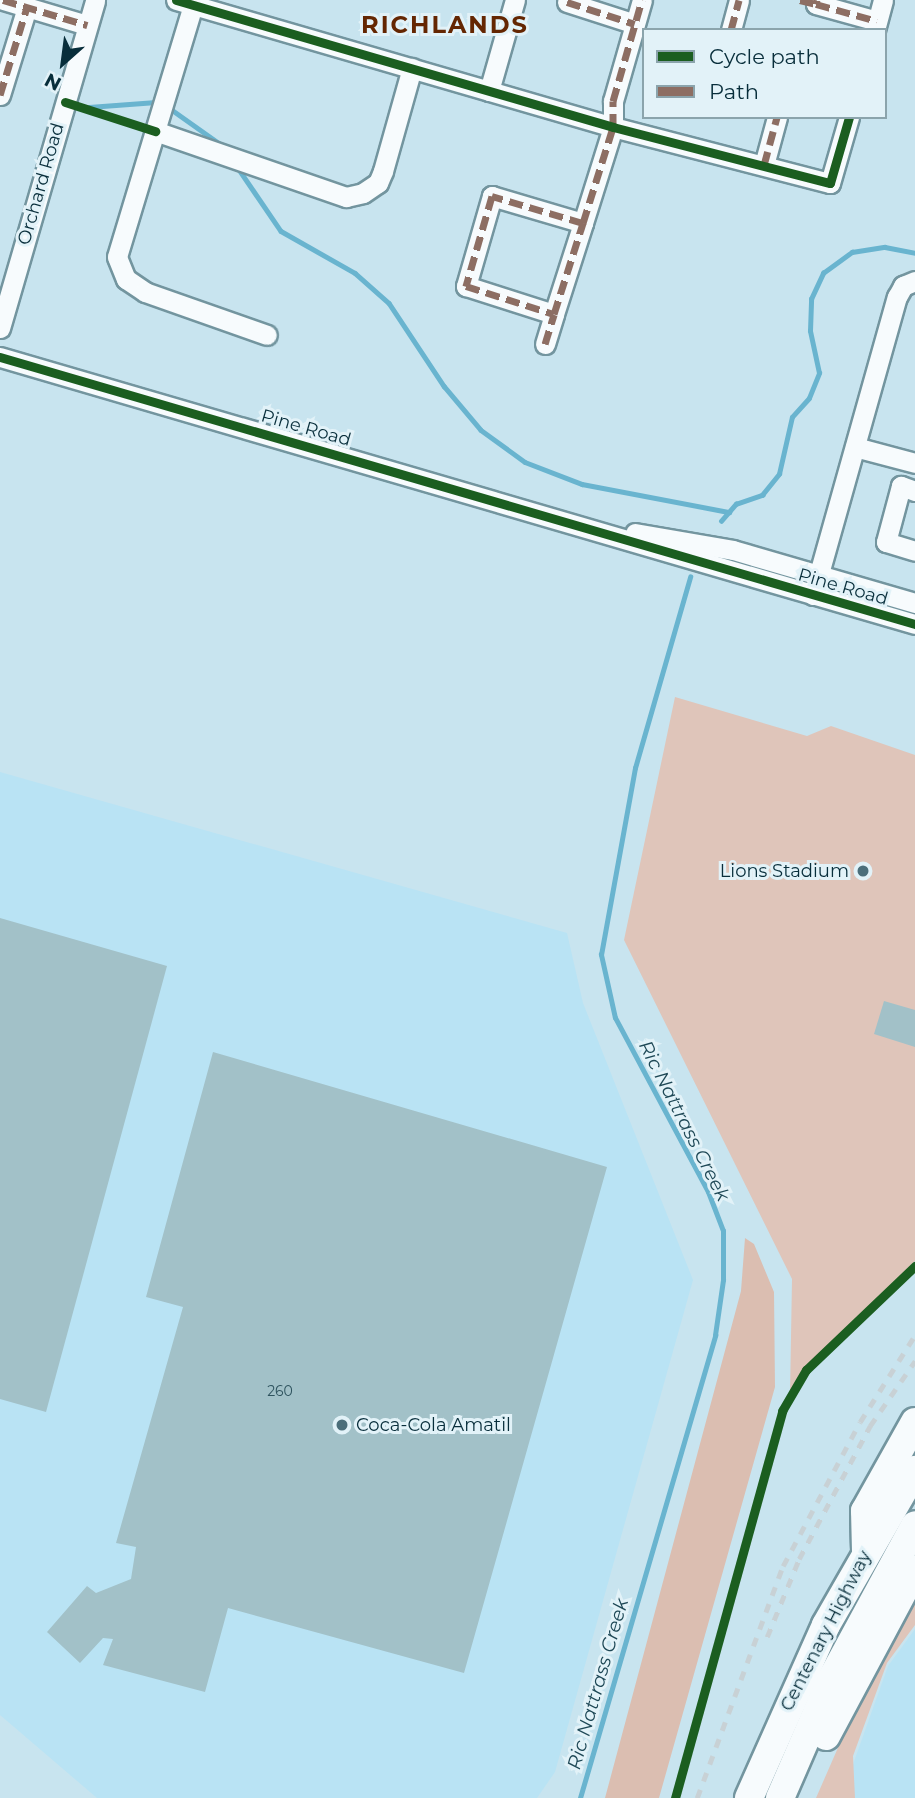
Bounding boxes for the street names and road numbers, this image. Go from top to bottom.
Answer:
street label: Orchard Road [13,121,69,247]
street label: Pine Road [259,405,353,451]
street label: Pine Road [796,564,890,610]
street label: Centenary Highway [776,1547,876,1715]

